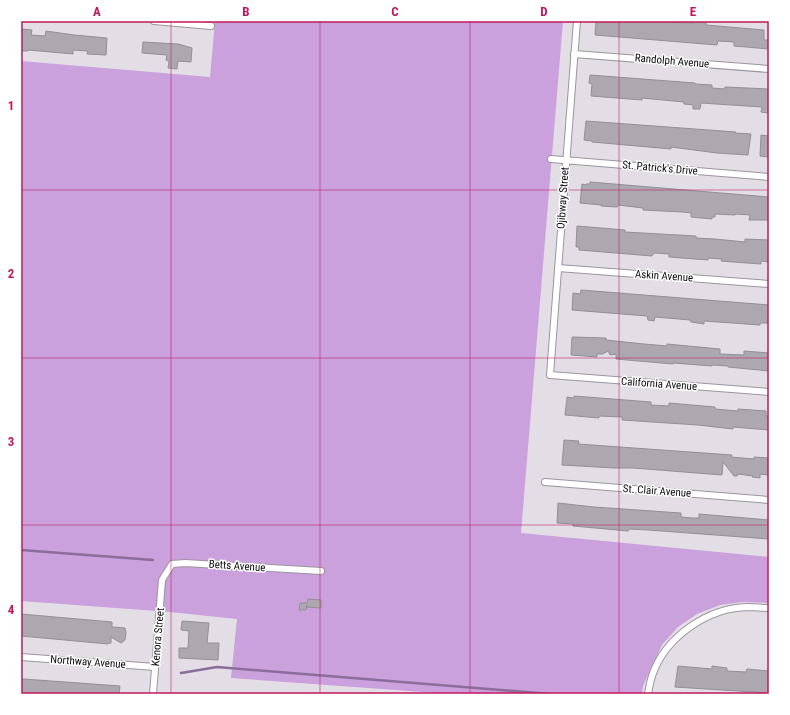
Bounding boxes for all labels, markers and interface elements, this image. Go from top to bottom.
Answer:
text: A [93,4,101,19]
text: B [242,4,250,19]
text: C [391,4,399,19]
text: D [540,4,548,19]
text: E [690,4,697,19]
street label: Randolph Avenue [634,51,710,71]
text: 1 [8,98,14,113]
street label: St. Patrick's Drive [622,158,698,178]
street label: Ojibway Street [554,166,572,230]
text: 2 [8,266,15,281]
street label: Askin Avenue [634,267,694,285]
street label: California Avenue [621,375,697,393]
text: 3 [8,434,14,449]
street label: St. Clair Avenue [622,482,692,500]
street label: Betts Avenue [208,558,266,574]
text: 4 [8,602,15,617]
street label: Kenora Street [149,607,167,667]
street label: Northway Avenue [50,653,126,671]

